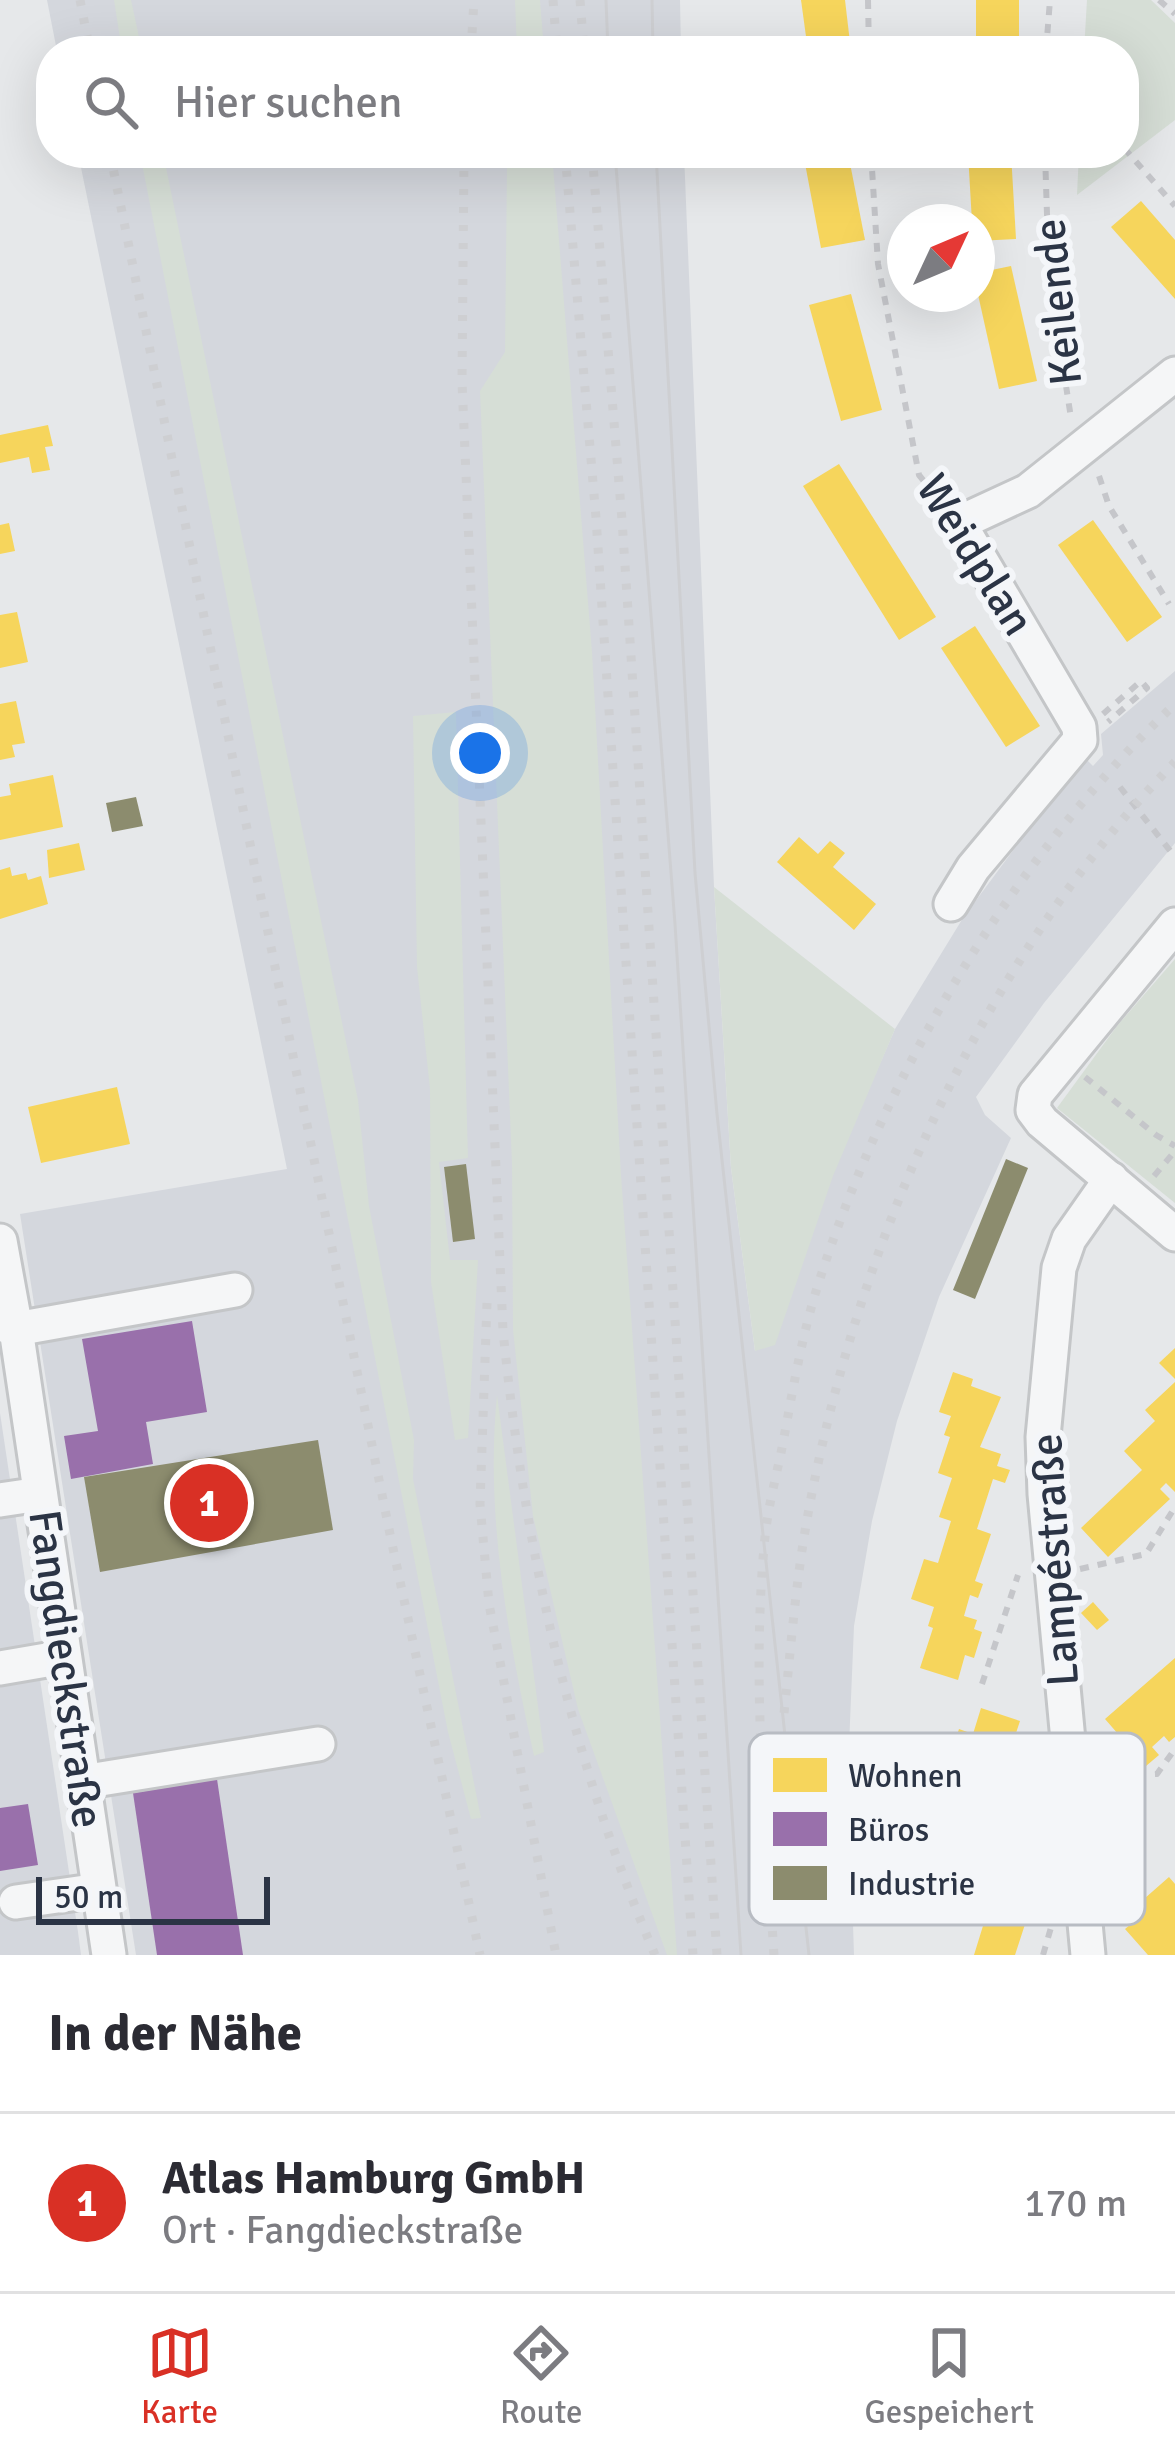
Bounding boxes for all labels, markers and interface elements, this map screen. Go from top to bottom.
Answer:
search box [36,36,1139,168]
icon: search [78,69,144,135]
text: Hier suchen [174,75,403,130]
north arrow [887,204,995,312]
street label: Keilende [1022,216,1094,388]
street label: Weidplan [904,464,1046,646]
your location [450,723,510,783]
street label: Lampéstraße [1019,1432,1091,1688]
pin: 1 [170,1458,248,1548]
street label: Fangdieckstraße [16,1506,116,1832]
legend [749,1733,1145,1925]
text: Wohnen [848,1756,962,1797]
text: Büros [848,1810,929,1851]
text: Industrie [848,1864,975,1905]
scale bar [36,1871,270,1924]
text: 50 m [54,1877,123,1918]
text: In der Nähe [48,2002,302,2065]
text: Atlas Hamburg GmbH [162,2151,585,2206]
text: 1 [76,2179,98,2227]
text: 170 m [1024,2179,1127,2227]
text: Ort · Fangdieckstraße [162,2206,523,2254]
tab: Karte [141,2320,218,2433]
tab: Route [500,2320,582,2433]
tab: Gespeichert [864,2320,1034,2433]

